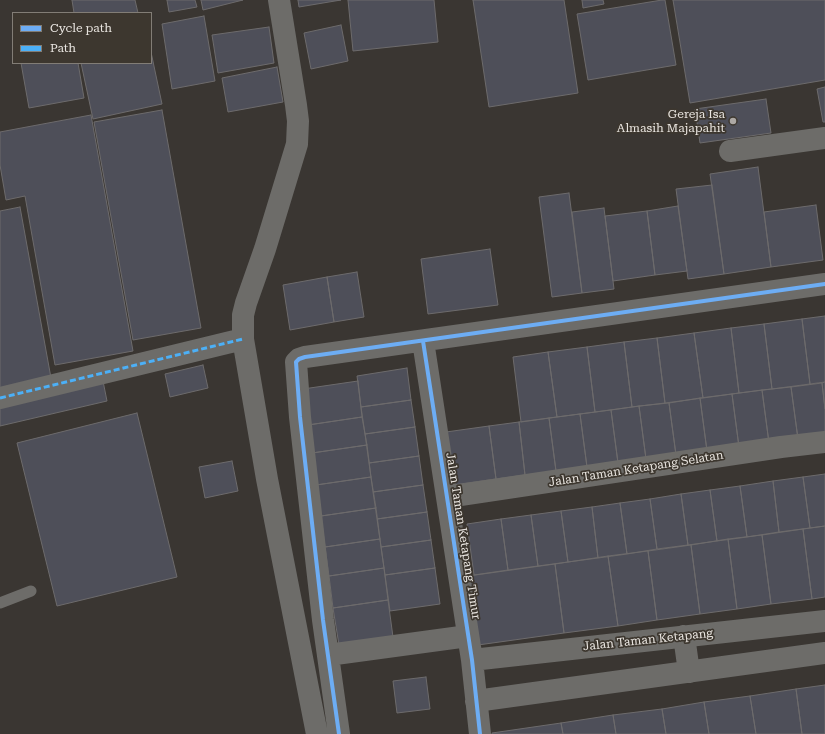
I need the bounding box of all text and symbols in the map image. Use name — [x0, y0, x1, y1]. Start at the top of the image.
legend — [12, 12, 152, 64]
text: Cycle path — [50, 21, 112, 35]
text: Path — [50, 41, 76, 55]
place label: Gereja Isa Almasih Majapahit — [617, 107, 725, 135]
marker: Gereja Isa Almasih Majapahit — [728, 116, 738, 126]
street label: Jalan Taman Ketapang Selatan — [548, 448, 724, 490]
street label: Jalan Taman Ketapang Timur — [443, 451, 483, 621]
street label: Jalan Taman Ketapang — [582, 626, 714, 654]

